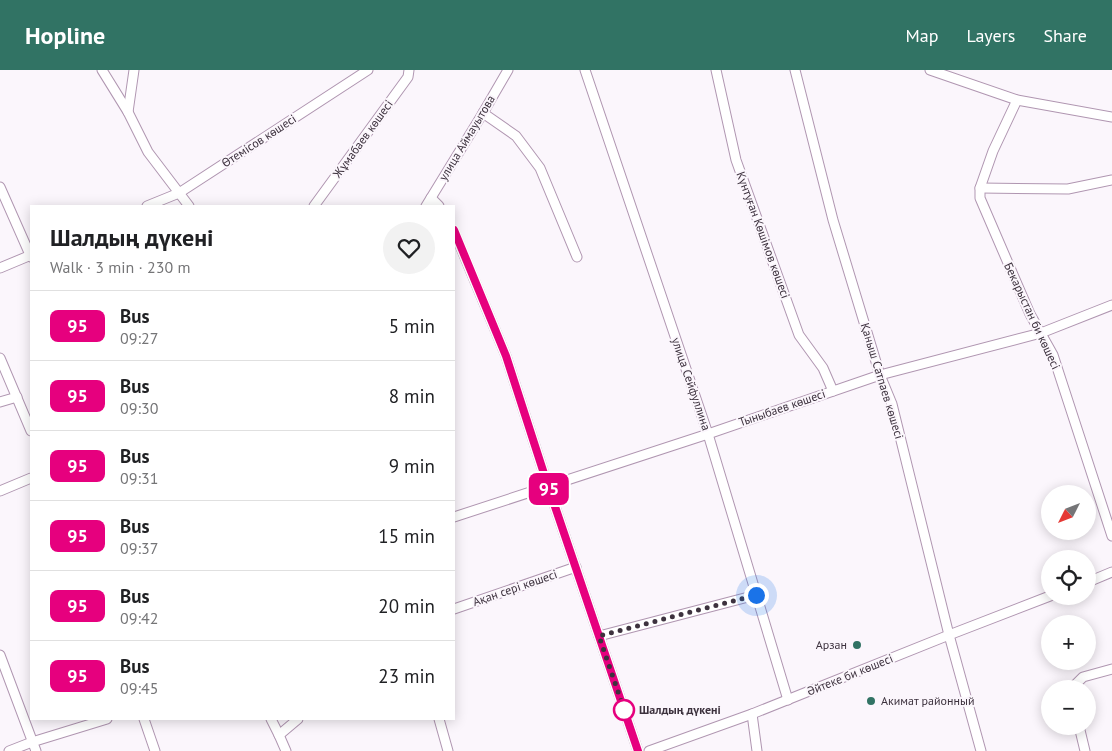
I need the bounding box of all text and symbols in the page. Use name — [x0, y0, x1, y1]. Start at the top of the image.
text: Hopline — [25, 20, 105, 51]
text: Map — [906, 24, 938, 47]
text: Layers — [966, 24, 1015, 47]
text: Share — [1043, 24, 1087, 47]
street label: улица Аймауытова — [435, 92, 498, 183]
street label: Жұмабаев көшесі — [329, 97, 396, 181]
street label: Өтемісов көшесі — [219, 111, 299, 170]
street label: Күнтуған Көшімов көшесі — [733, 169, 793, 300]
text: Шалдың дүкені — [50, 222, 214, 253]
button: heart — [383, 222, 435, 274]
text: Walk · 3 min · 230 m — [50, 257, 190, 277]
street label: Бекарыстан би көшесі — [1001, 260, 1064, 372]
text: Bus — [120, 304, 149, 328]
text: 95 — [67, 314, 88, 337]
text: 5 min — [389, 314, 435, 338]
street label: Қаныш Сатпаев көшесі — [858, 321, 907, 441]
text: 09:27 — [120, 328, 158, 348]
street label: улица Сейфуллина — [669, 335, 714, 432]
text: Bus — [120, 374, 149, 398]
text: 95 — [67, 384, 88, 407]
text: 8 min — [389, 384, 435, 408]
street label: Тыныбаев көшесі — [736, 386, 827, 429]
text: 09:30 — [120, 398, 158, 418]
text: Bus — [120, 444, 149, 468]
text: 95 — [67, 454, 88, 477]
text: 9 min — [389, 454, 435, 478]
text: 09:31 — [120, 468, 158, 488]
line badge: 95 — [526, 473, 572, 505]
text: 95 — [539, 477, 559, 500]
north arrow — [1041, 485, 1096, 540]
map controls — [1041, 485, 1096, 735]
text: Bus — [120, 514, 149, 538]
text: 95 — [67, 524, 88, 547]
text: 15 min — [378, 524, 435, 548]
text: 09:37 — [120, 538, 158, 558]
button: locate — [1041, 550, 1096, 605]
street label: Ақан сері көшесі — [471, 566, 559, 609]
your location — [744, 583, 769, 608]
text: Bus — [120, 584, 149, 608]
text: 95 — [67, 594, 88, 617]
text: 20 min — [378, 594, 435, 618]
text: 09:42 — [120, 608, 158, 628]
button: + — [1041, 615, 1096, 670]
place label: Арзан — [816, 637, 847, 652]
marker: Арзан — [851, 639, 863, 651]
street label: Әйтеке би көшесі — [805, 650, 895, 699]
text: Bus — [120, 654, 149, 678]
text: 95 — [67, 664, 88, 687]
text: 23 min — [378, 664, 435, 688]
text: 09:45 — [120, 678, 158, 698]
button: − — [1041, 680, 1096, 735]
place label: Акимат районный — [881, 693, 974, 708]
marker: Акимат районный — [865, 695, 877, 707]
marker: Шалдың дүкені — [613, 699, 635, 721]
place label: Шалдың дүкені — [639, 702, 721, 717]

